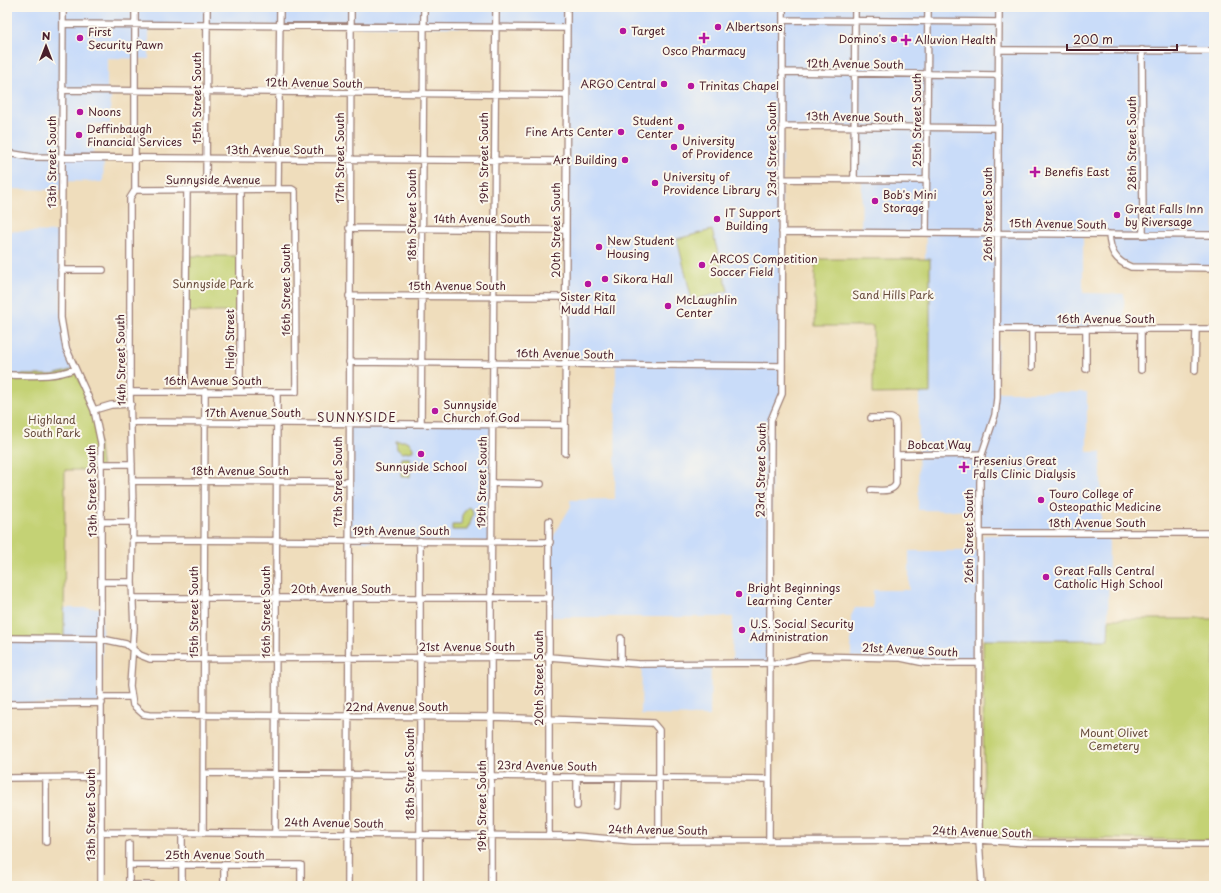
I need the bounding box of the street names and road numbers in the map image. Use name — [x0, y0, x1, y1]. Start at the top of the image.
street label: 15th Street South — [188, 52, 205, 144]
street label: 12th Avenue South — [806, 54, 904, 73]
street label: 12th Avenue South — [265, 73, 363, 92]
street label: 25th Street South — [908, 73, 925, 167]
street label: 28th Street South — [1123, 96, 1140, 190]
street label: 23rd Street South — [763, 101, 780, 197]
street label: 13th Avenue South — [806, 107, 904, 126]
street label: 17th Street South — [331, 112, 348, 204]
street label: 19th Street South — [475, 112, 492, 204]
street label: 13th Street South — [43, 116, 60, 208]
street label: 13th Avenue South — [226, 141, 324, 158]
street label: 26th Street South — [979, 167, 996, 261]
street label: 18th Street South — [403, 169, 420, 261]
street label: Sunnyside Avenue — [166, 171, 260, 188]
street label: 20th Street South — [547, 182, 564, 278]
street label: 14th Avenue South — [433, 210, 531, 227]
street label: 15th Avenue South — [1009, 214, 1107, 233]
street label: 16th Street South — [277, 244, 294, 336]
street label: 15th Avenue South — [408, 277, 506, 294]
street label: High Street — [221, 308, 238, 369]
street label: 16th Avenue South — [1057, 310, 1155, 327]
street label: 14th Street South — [111, 314, 130, 406]
street label: 16th Avenue South — [516, 344, 614, 363]
street label: 16th Avenue South — [164, 372, 262, 389]
street label: 17th Avenue South — [205, 404, 301, 421]
street label: 23rd Street South — [751, 422, 770, 518]
street label: 17th Street South — [329, 436, 346, 528]
street label: 19th Street South — [472, 436, 491, 528]
street label: Bobcat Way — [907, 436, 971, 453]
street label: 13th Street South — [82, 445, 101, 537]
street label: 18th Avenue South — [191, 462, 289, 479]
street label: 26th Street South — [960, 489, 977, 583]
street label: 18th Avenue South — [1048, 514, 1146, 531]
street label: 19th Avenue South — [352, 522, 450, 539]
street label: 15th Street South — [185, 566, 202, 658]
street label: 16th Street South — [257, 566, 274, 658]
street label: 20th Avenue South — [291, 580, 391, 597]
street label: 20th Street South — [530, 630, 547, 726]
street label: 21st Avenue South — [419, 638, 515, 655]
street label: 21st Avenue South — [861, 638, 959, 661]
street label: 22nd Avenue South — [346, 698, 448, 715]
street label: 18th Street South — [401, 728, 418, 820]
street label: 23rd Avenue South — [497, 756, 597, 775]
street label: 19th Street South — [473, 760, 490, 852]
street label: 13th Street South — [82, 769, 99, 861]
street label: 24th Avenue South — [284, 813, 384, 832]
street label: 24th Avenue South — [608, 820, 708, 839]
street label: 24th Avenue South — [932, 821, 1032, 842]
street label: 25th Avenue South — [165, 846, 265, 863]

